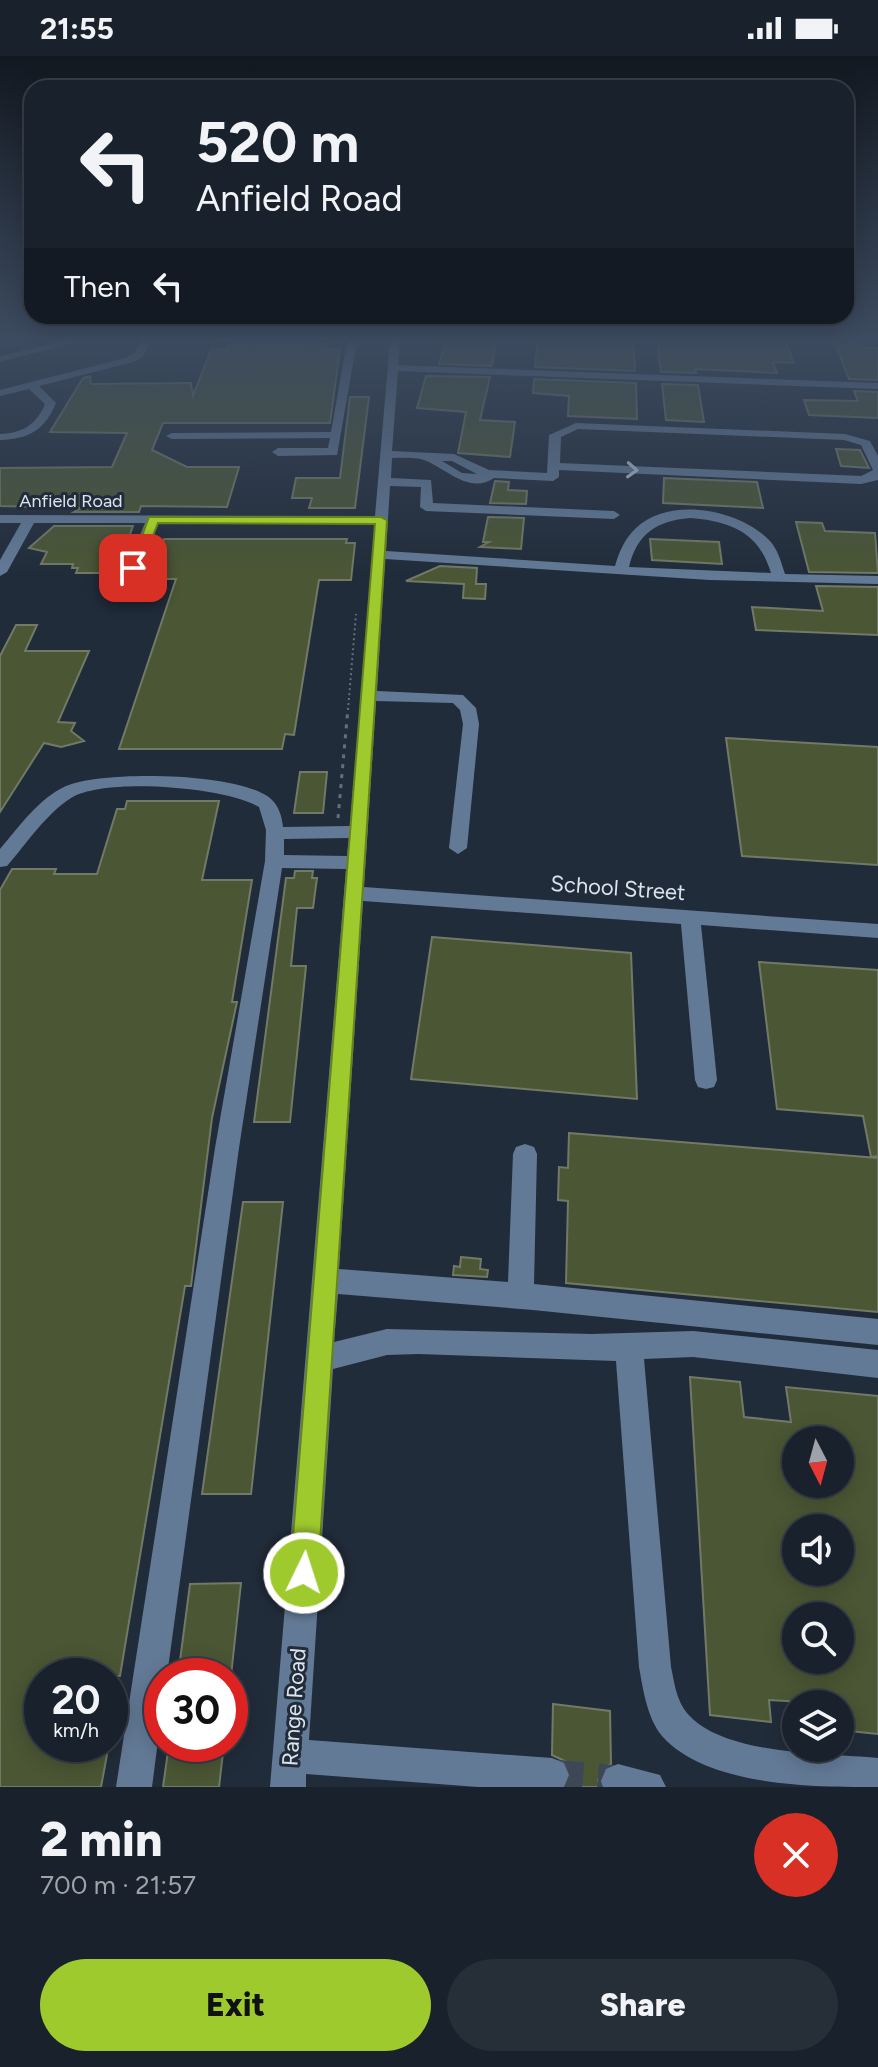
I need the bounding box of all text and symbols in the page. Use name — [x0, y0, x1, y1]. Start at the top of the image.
text: 21:55 — [40, 10, 114, 47]
text: 520 m — [196, 109, 359, 176]
icon: left — [64, 112, 168, 216]
text: Anfield Road — [196, 177, 403, 220]
icon: left — [146, 264, 190, 308]
text: Then — [64, 268, 130, 305]
one-way arrow — [626, 461, 639, 478]
street label: Anfield Road — [19, 490, 123, 512]
pin — [99, 534, 167, 602]
icon: arrive — [111, 546, 155, 590]
street label: School Street — [550, 870, 686, 906]
north arrow — [782, 1426, 854, 1498]
map controls — [782, 1426, 854, 1762]
button: sound — [782, 1514, 854, 1586]
position arrow — [262, 1531, 346, 1615]
button: search — [782, 1602, 854, 1674]
street label: Range Road — [276, 1647, 312, 1767]
speed limit sign: 30 — [144, 1658, 248, 1762]
text: 20 — [51, 1676, 101, 1724]
button: layers — [782, 1690, 854, 1762]
text: km/h — [53, 1718, 99, 1742]
text: 2 min — [40, 1810, 163, 1868]
button: close — [754, 1813, 838, 1897]
text: 700 m · 21:57 — [40, 1869, 196, 1901]
button: Exit — [40, 1959, 431, 2051]
button: Share — [447, 1959, 838, 2051]

